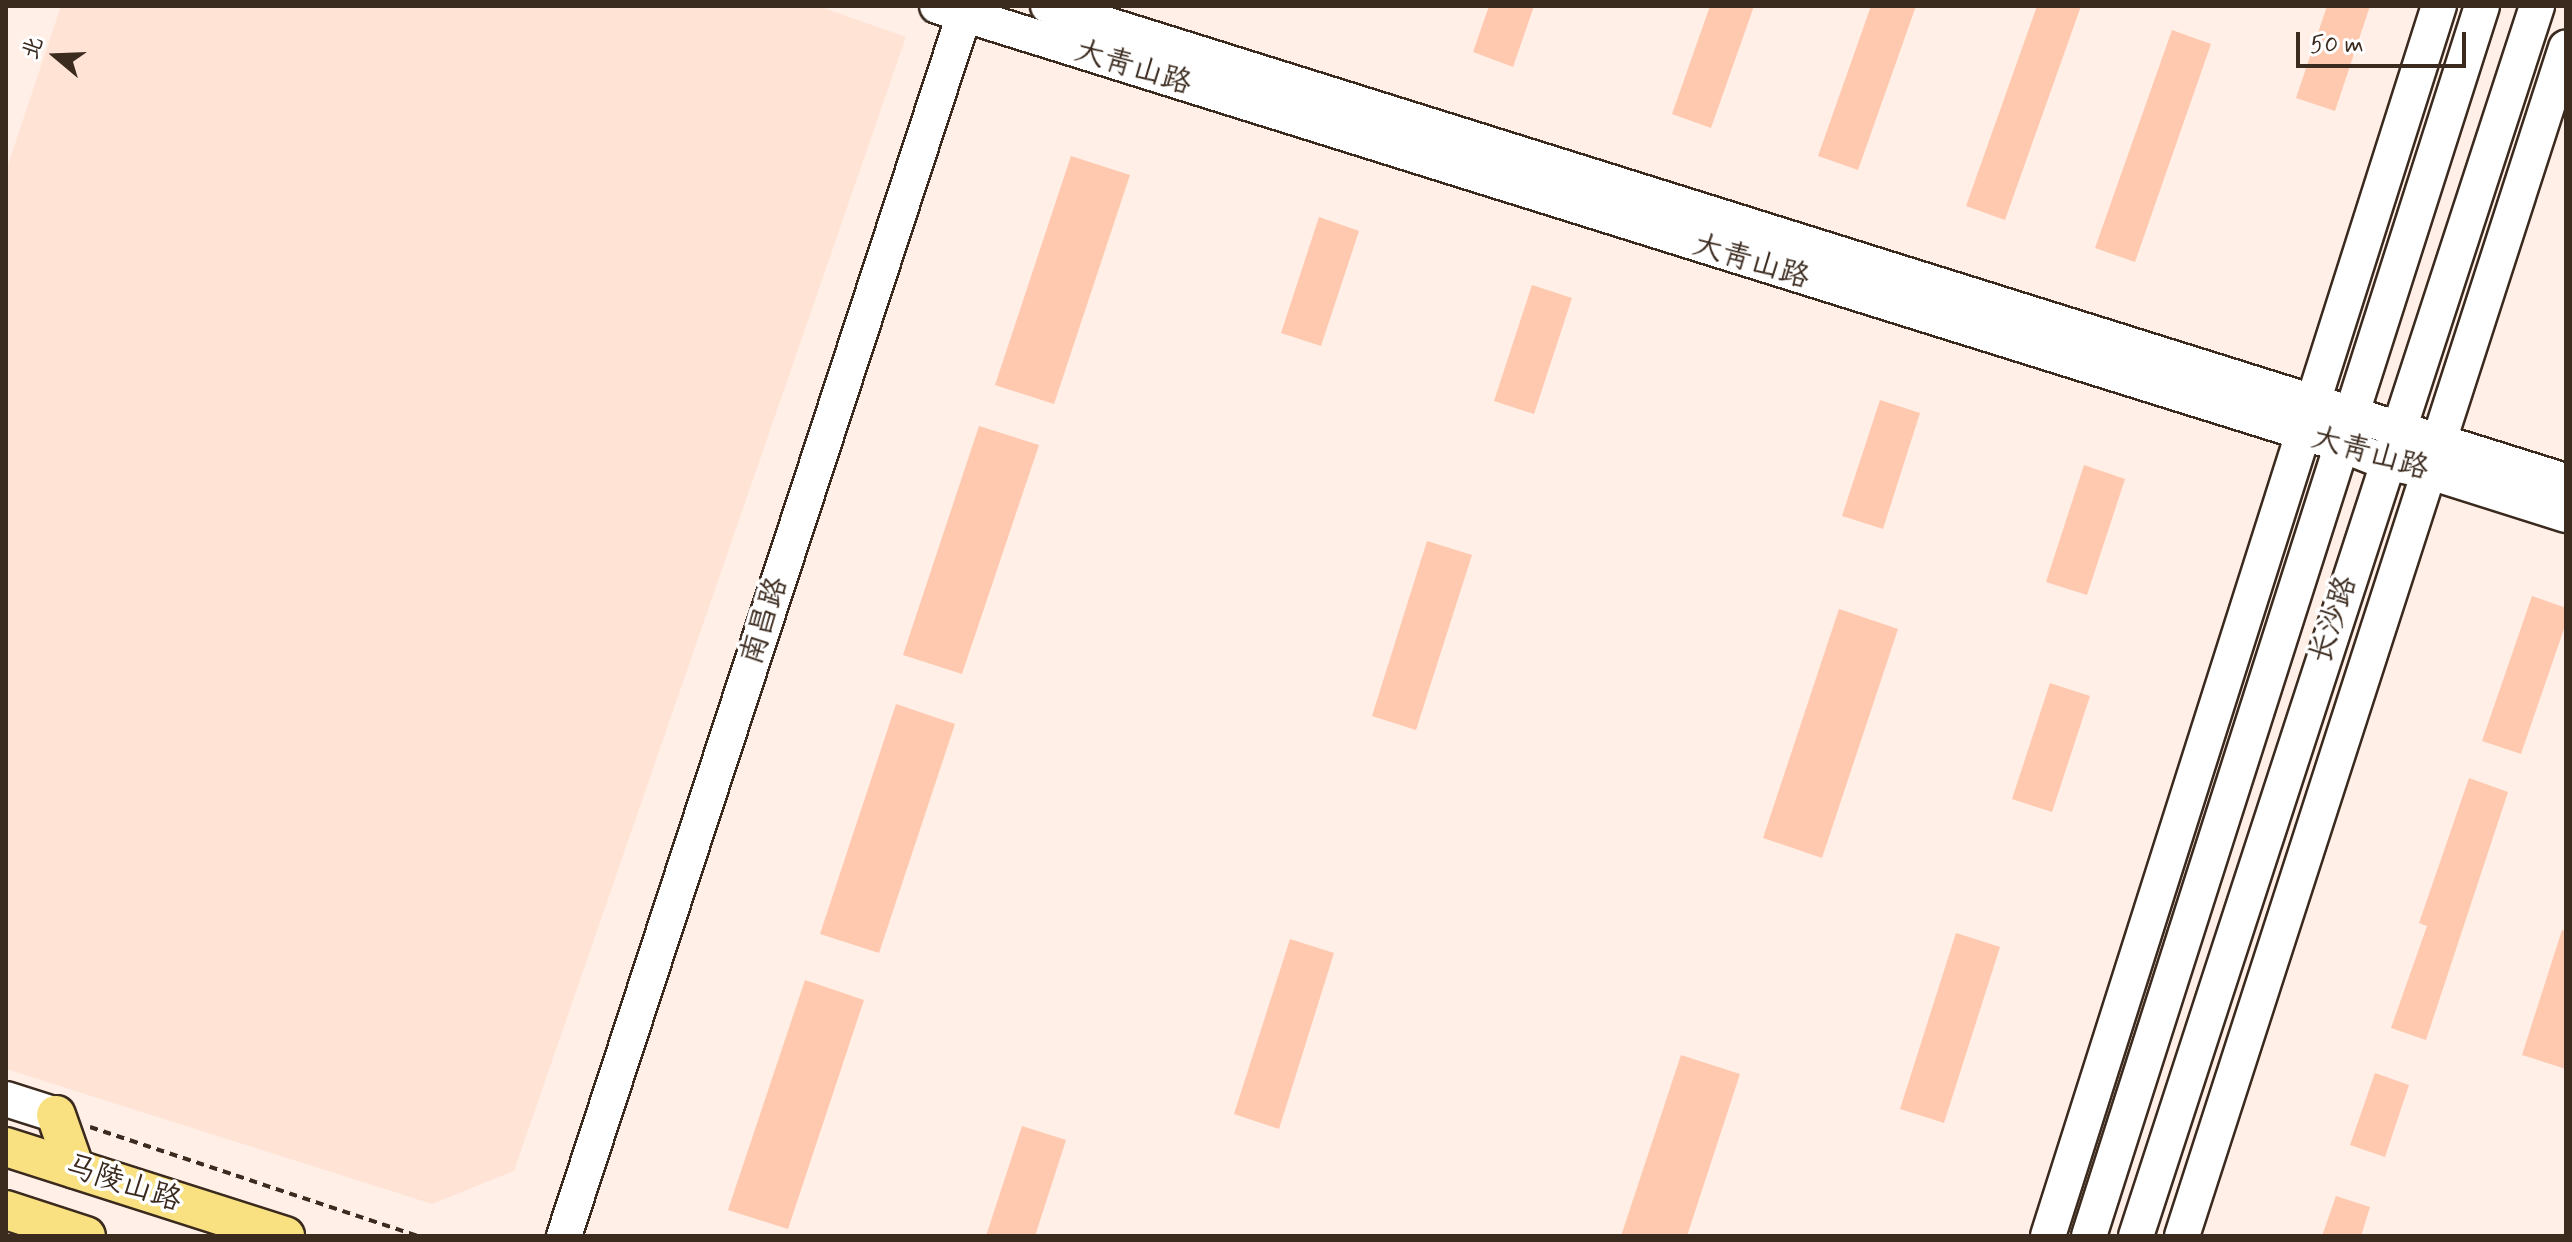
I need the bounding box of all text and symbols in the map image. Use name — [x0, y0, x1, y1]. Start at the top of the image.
north arrow — [16, 16, 96, 96]
scale bar — [2300, 16, 2470, 66]
text: 50 m — [2310, 30, 2364, 61]
text: 北 — [16, 33, 50, 63]
street label: 大青山路 — [1070, 33, 1196, 103]
street label: 大青山路 — [1688, 227, 1814, 297]
street label: 大青山路 — [2307, 420, 2433, 488]
street label: 长沙路 — [2303, 572, 2365, 668]
street label: 南昌路 — [734, 573, 796, 669]
street label: 马陵山路 — [60, 1148, 186, 1220]

